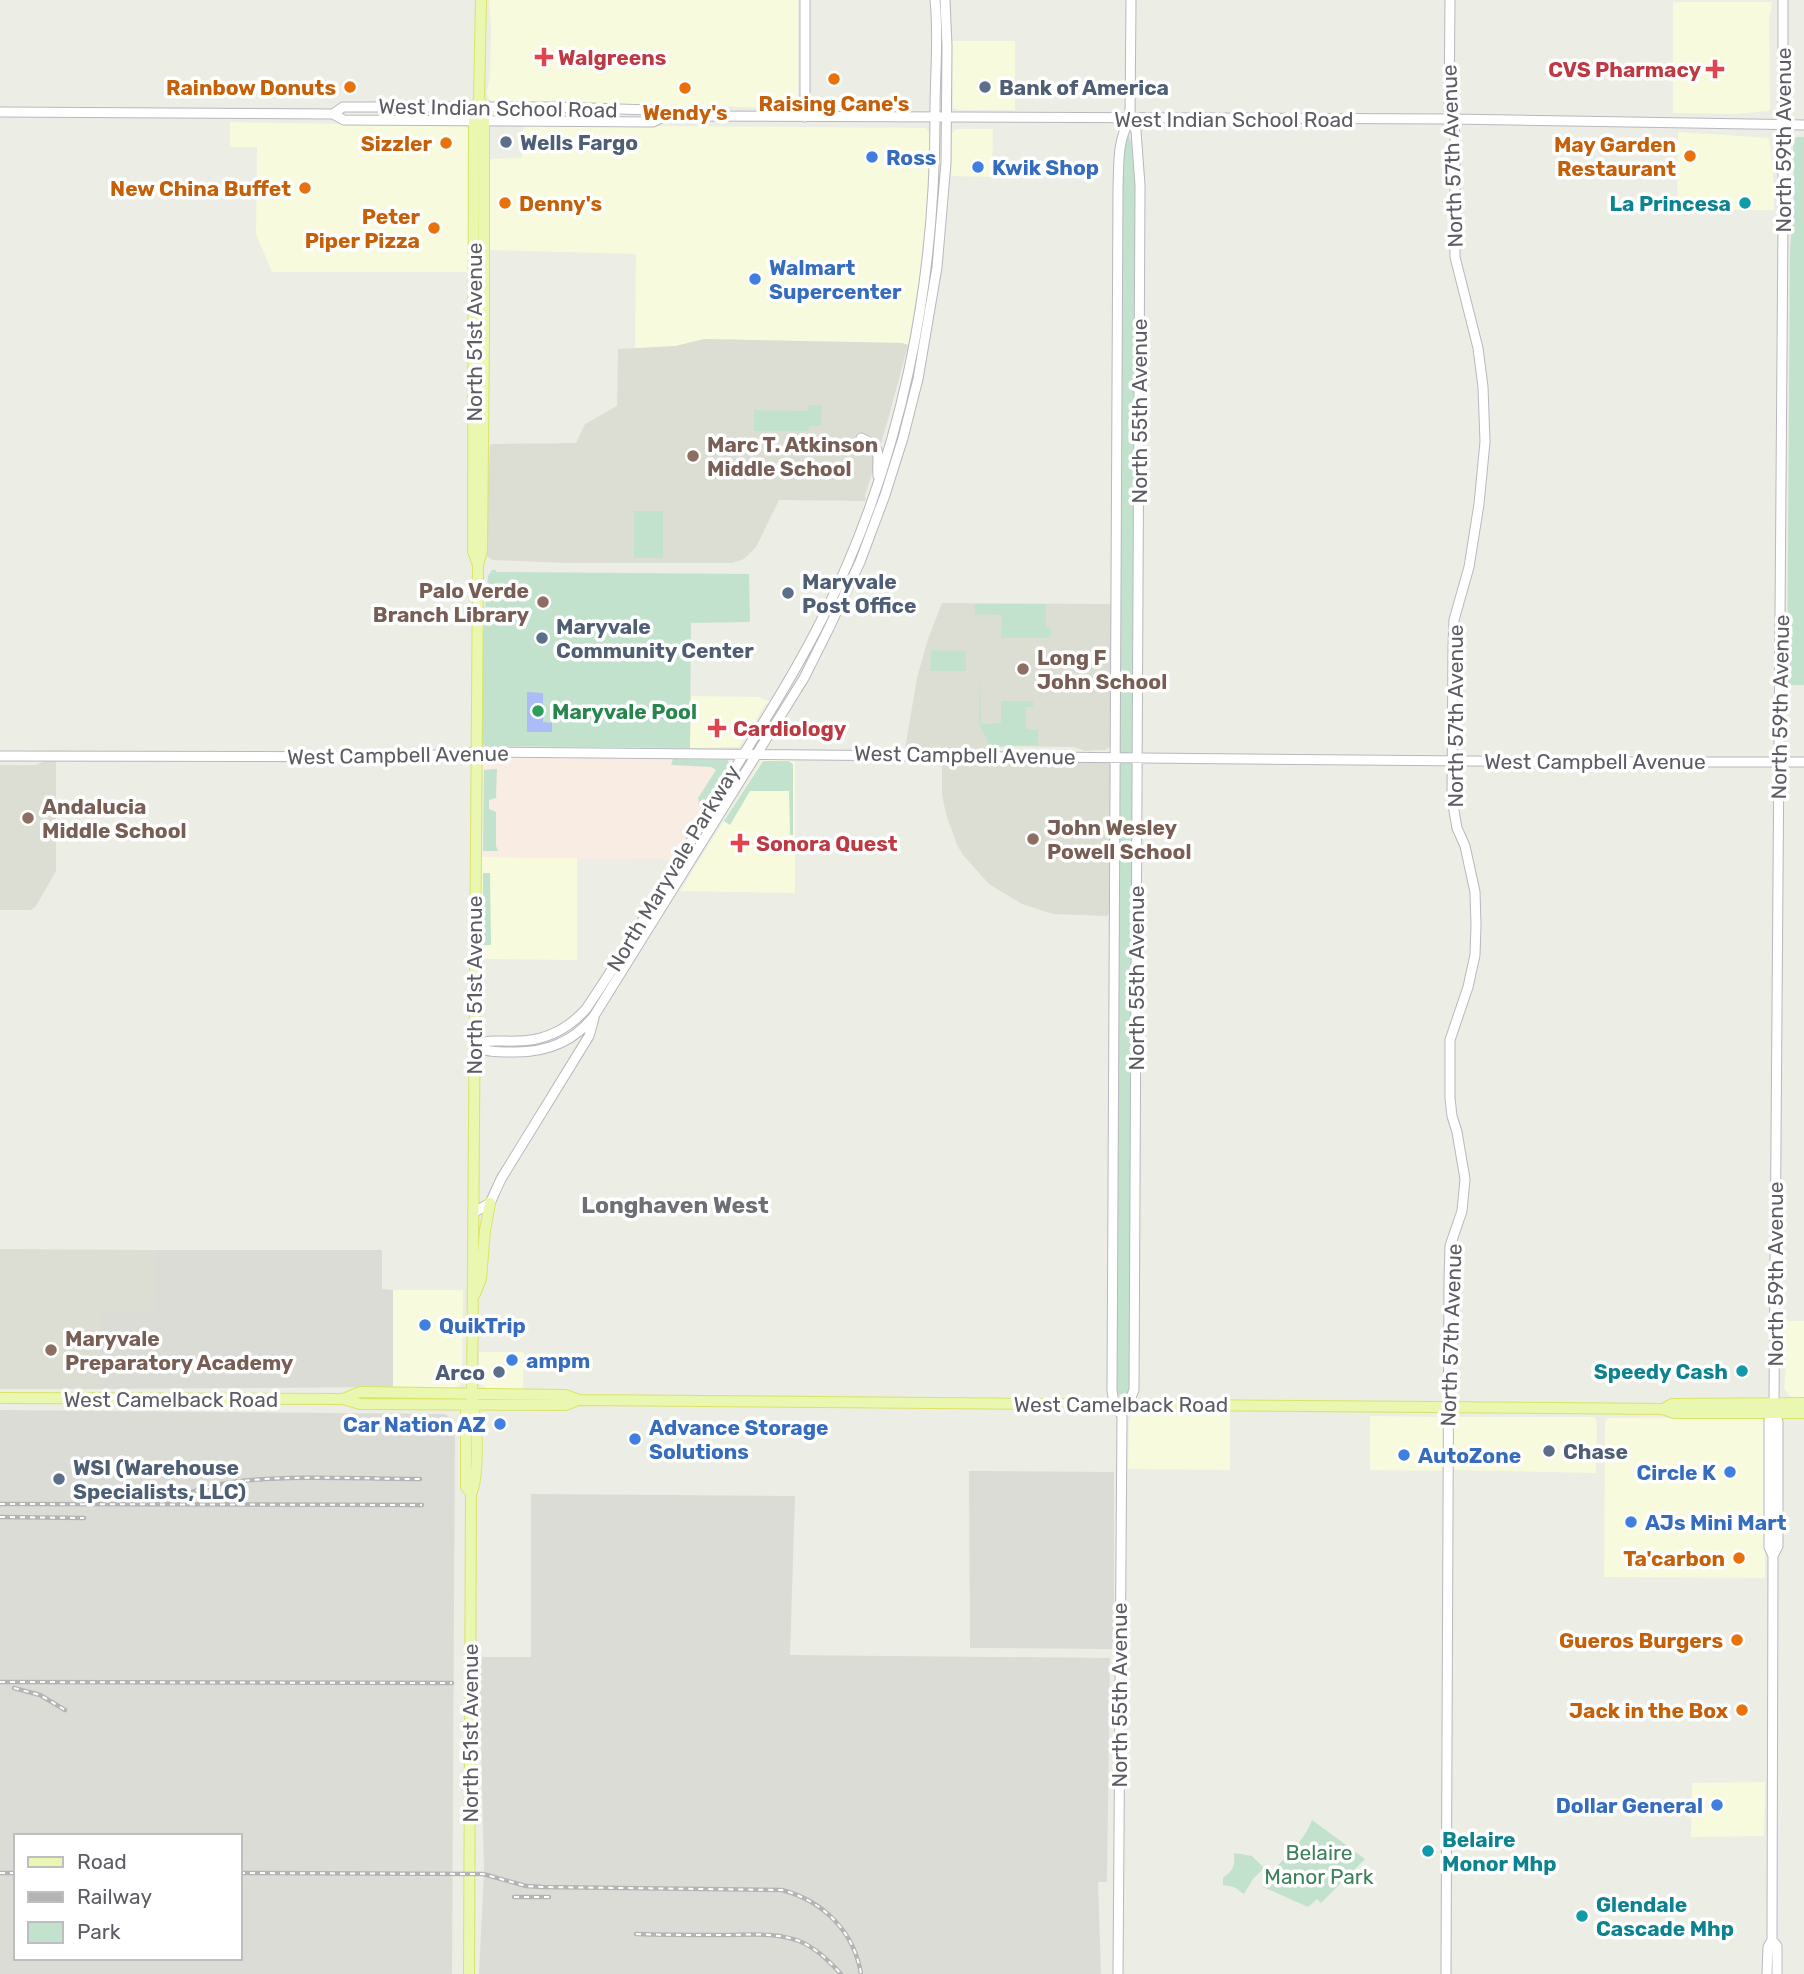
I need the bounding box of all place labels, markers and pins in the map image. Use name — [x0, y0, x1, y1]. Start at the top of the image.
place label: Walgreens — [558, 45, 666, 70]
marker: Walgreens — [536, 49, 552, 65]
place label: CVS Pharmacy — [1548, 57, 1701, 82]
marker: CVS Pharmacy — [1707, 61, 1723, 77]
marker: Raising Cane's — [826, 71, 842, 87]
place label: Rainbow Donuts — [166, 75, 336, 100]
place label: Bank of America — [999, 75, 1169, 100]
marker: Rainbow Donuts — [342, 79, 358, 95]
marker: Bank of America — [977, 79, 993, 95]
marker: Wendy's — [677, 80, 693, 96]
place label: Raising Cane's — [759, 91, 909, 116]
place label: Wendy's — [642, 100, 728, 125]
place label: Wells Fargo — [520, 130, 638, 155]
place label: Sizzler — [361, 131, 432, 156]
place label: May Garden Restaurant — [1554, 132, 1676, 181]
marker: Wells Fargo — [498, 134, 514, 150]
marker: Sizzler — [438, 135, 454, 151]
place label: Ross — [886, 145, 936, 170]
marker: May Garden Restaurant — [1682, 148, 1698, 164]
marker: Ross — [864, 149, 880, 165]
place label: Kwik Shop — [992, 155, 1099, 180]
marker: Kwik Shop — [970, 159, 986, 175]
place label: New China Buffet — [110, 176, 291, 201]
marker: New China Buffet — [297, 180, 313, 196]
place label: Denny's — [519, 191, 602, 216]
place label: La Princesa — [1609, 191, 1731, 216]
marker: Denny's — [497, 195, 513, 211]
marker: La Princesa — [1737, 195, 1753, 211]
place label: Peter Piper Pizza — [305, 204, 420, 253]
marker: Peter Piper Pizza — [426, 220, 442, 236]
place label: Walmart Supercenter — [769, 255, 902, 304]
marker: Walmart Supercenter — [747, 271, 763, 287]
place label: Marc T. Atkinson Middle School — [707, 432, 878, 481]
marker: Marc T. Atkinson Middle School — [685, 448, 701, 464]
place label: Maryvale Post Office — [802, 569, 916, 618]
place label: Palo Verde Branch Library — [373, 578, 529, 627]
marker: Maryvale Post Office — [780, 585, 796, 601]
marker: Palo Verde Branch Library — [535, 594, 551, 610]
place label: Maryvale Community Center — [556, 614, 754, 663]
marker: Maryvale Community Center — [534, 630, 550, 646]
place label: Long F John School — [1037, 645, 1167, 694]
marker: Long F John School — [1015, 661, 1031, 677]
place label: Maryvale Pool — [552, 699, 697, 724]
marker: Maryvale Pool — [530, 703, 546, 719]
place label: Cardiology — [733, 716, 847, 741]
marker: Cardiology — [707, 718, 727, 738]
place label: Andalucia Middle School — [42, 794, 186, 843]
marker: Andalucia Middle School — [20, 810, 36, 826]
place label: John Wesley Powell School — [1047, 815, 1191, 864]
place label: Sonora Quest — [756, 831, 898, 856]
marker: John Wesley Powell School — [1025, 831, 1041, 847]
marker: Sonora Quest — [730, 833, 750, 853]
place label: QuikTrip — [439, 1313, 526, 1338]
marker: QuikTrip — [417, 1317, 433, 1333]
place label: Maryvale Preparatory Academy — [65, 1326, 294, 1375]
marker: Maryvale Preparatory Academy — [43, 1342, 59, 1358]
place label: ampm — [526, 1348, 590, 1373]
marker: ampm — [504, 1352, 520, 1368]
place label: Speedy Cash — [1594, 1359, 1728, 1384]
place label: Arco — [435, 1360, 485, 1385]
marker: Speedy Cash — [1734, 1363, 1750, 1379]
marker: Arco — [491, 1364, 507, 1380]
place label: Car Nation AZ — [343, 1412, 486, 1437]
place label: Advance Storage Solutions — [649, 1415, 829, 1464]
marker: Car Nation AZ — [492, 1416, 508, 1432]
marker: Advance Storage Solutions — [627, 1431, 643, 1447]
place label: Chase — [1563, 1439, 1628, 1464]
place label: AutoZone — [1418, 1443, 1521, 1468]
marker: Chase — [1541, 1443, 1557, 1459]
marker: AutoZone — [1396, 1447, 1412, 1463]
place label: WSI (Warehouse Specialists, LLC) — [73, 1455, 246, 1504]
place label: Circle K — [1637, 1460, 1716, 1485]
marker: Circle K — [1722, 1464, 1738, 1480]
marker: WSI (Warehouse Specialists, LLC) — [51, 1471, 67, 1487]
place label: AJs Mini Mart — [1645, 1510, 1787, 1535]
marker: AJs Mini Mart — [1623, 1514, 1639, 1530]
place label: Ta'carbon — [1623, 1546, 1725, 1571]
marker: Ta'carbon — [1731, 1550, 1747, 1566]
place label: Gueros Burgers — [1559, 1628, 1723, 1653]
marker: Gueros Burgers — [1729, 1632, 1745, 1648]
place label: Jack in the Box — [1569, 1698, 1729, 1723]
marker: Jack in the Box — [1734, 1702, 1750, 1718]
place label: Dollar General — [1556, 1793, 1703, 1818]
marker: Dollar General — [1709, 1797, 1725, 1813]
place label: Belaire Monor Mhp — [1442, 1827, 1556, 1876]
marker: Belaire Monor Mhp — [1420, 1843, 1436, 1859]
place label: Glendale Cascade Mhp — [1596, 1892, 1734, 1941]
marker: Glendale Cascade Mhp — [1574, 1908, 1590, 1924]

